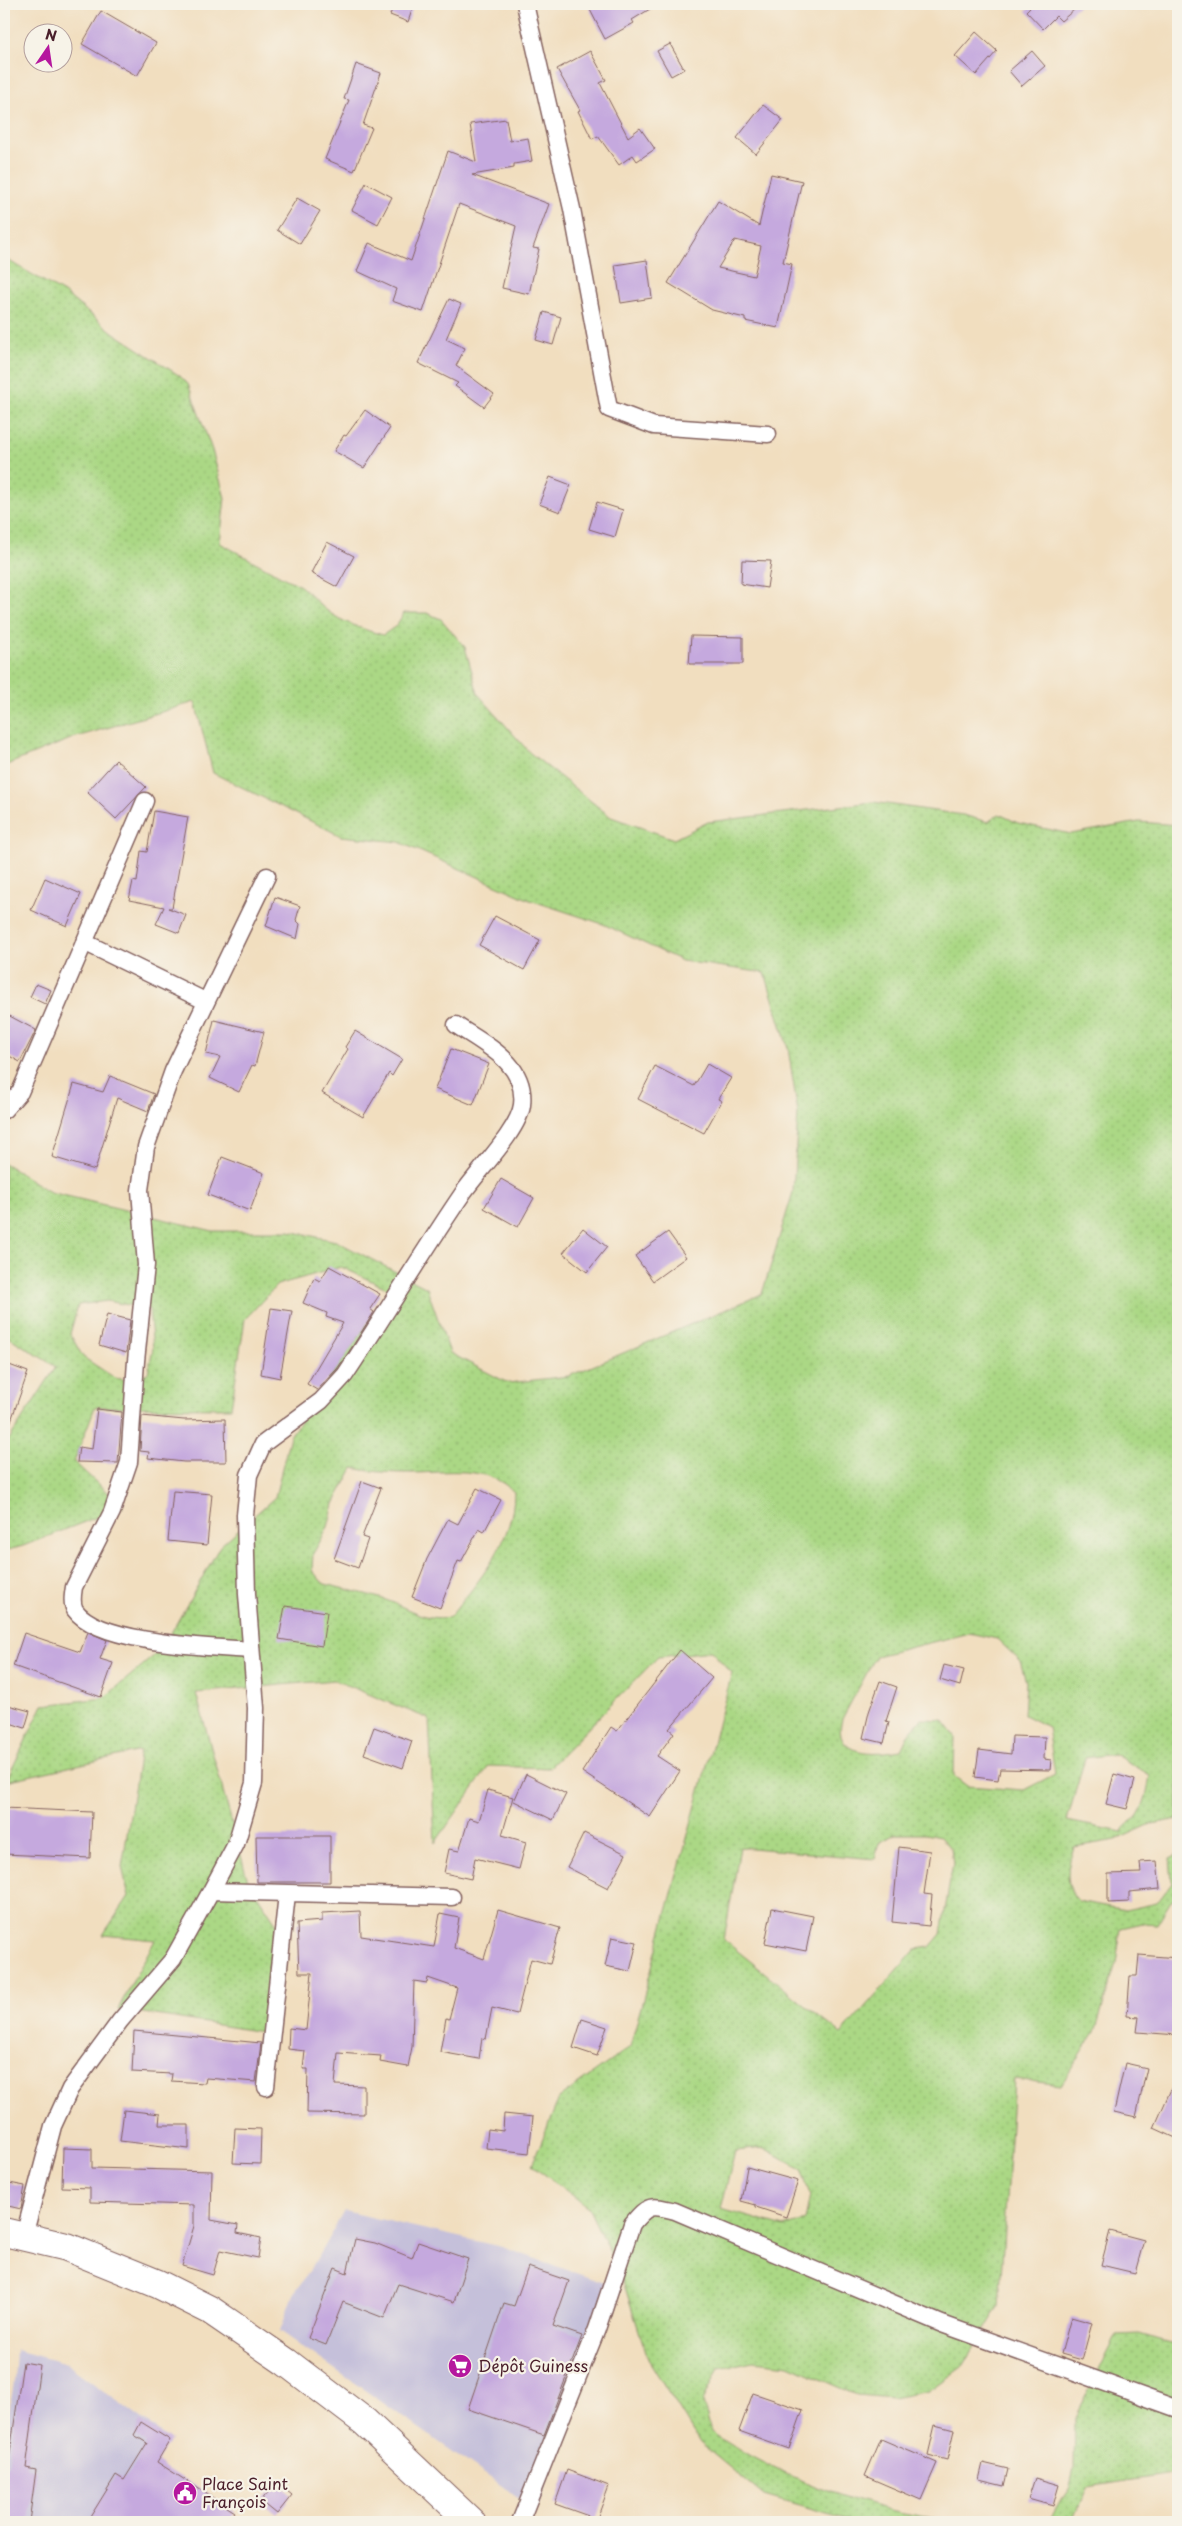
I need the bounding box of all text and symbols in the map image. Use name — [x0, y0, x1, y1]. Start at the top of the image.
north arrow — [22, 22, 72, 72]
text: N — [43, 23, 59, 46]
supermarket icon: Dépôt Guiness — [447, 2353, 473, 2379]
place label: Dépôt Guiness — [478, 2353, 588, 2377]
place label: Place Saint François — [202, 2471, 289, 2513]
public building icon: Place Saint François — [172, 2480, 198, 2506]

